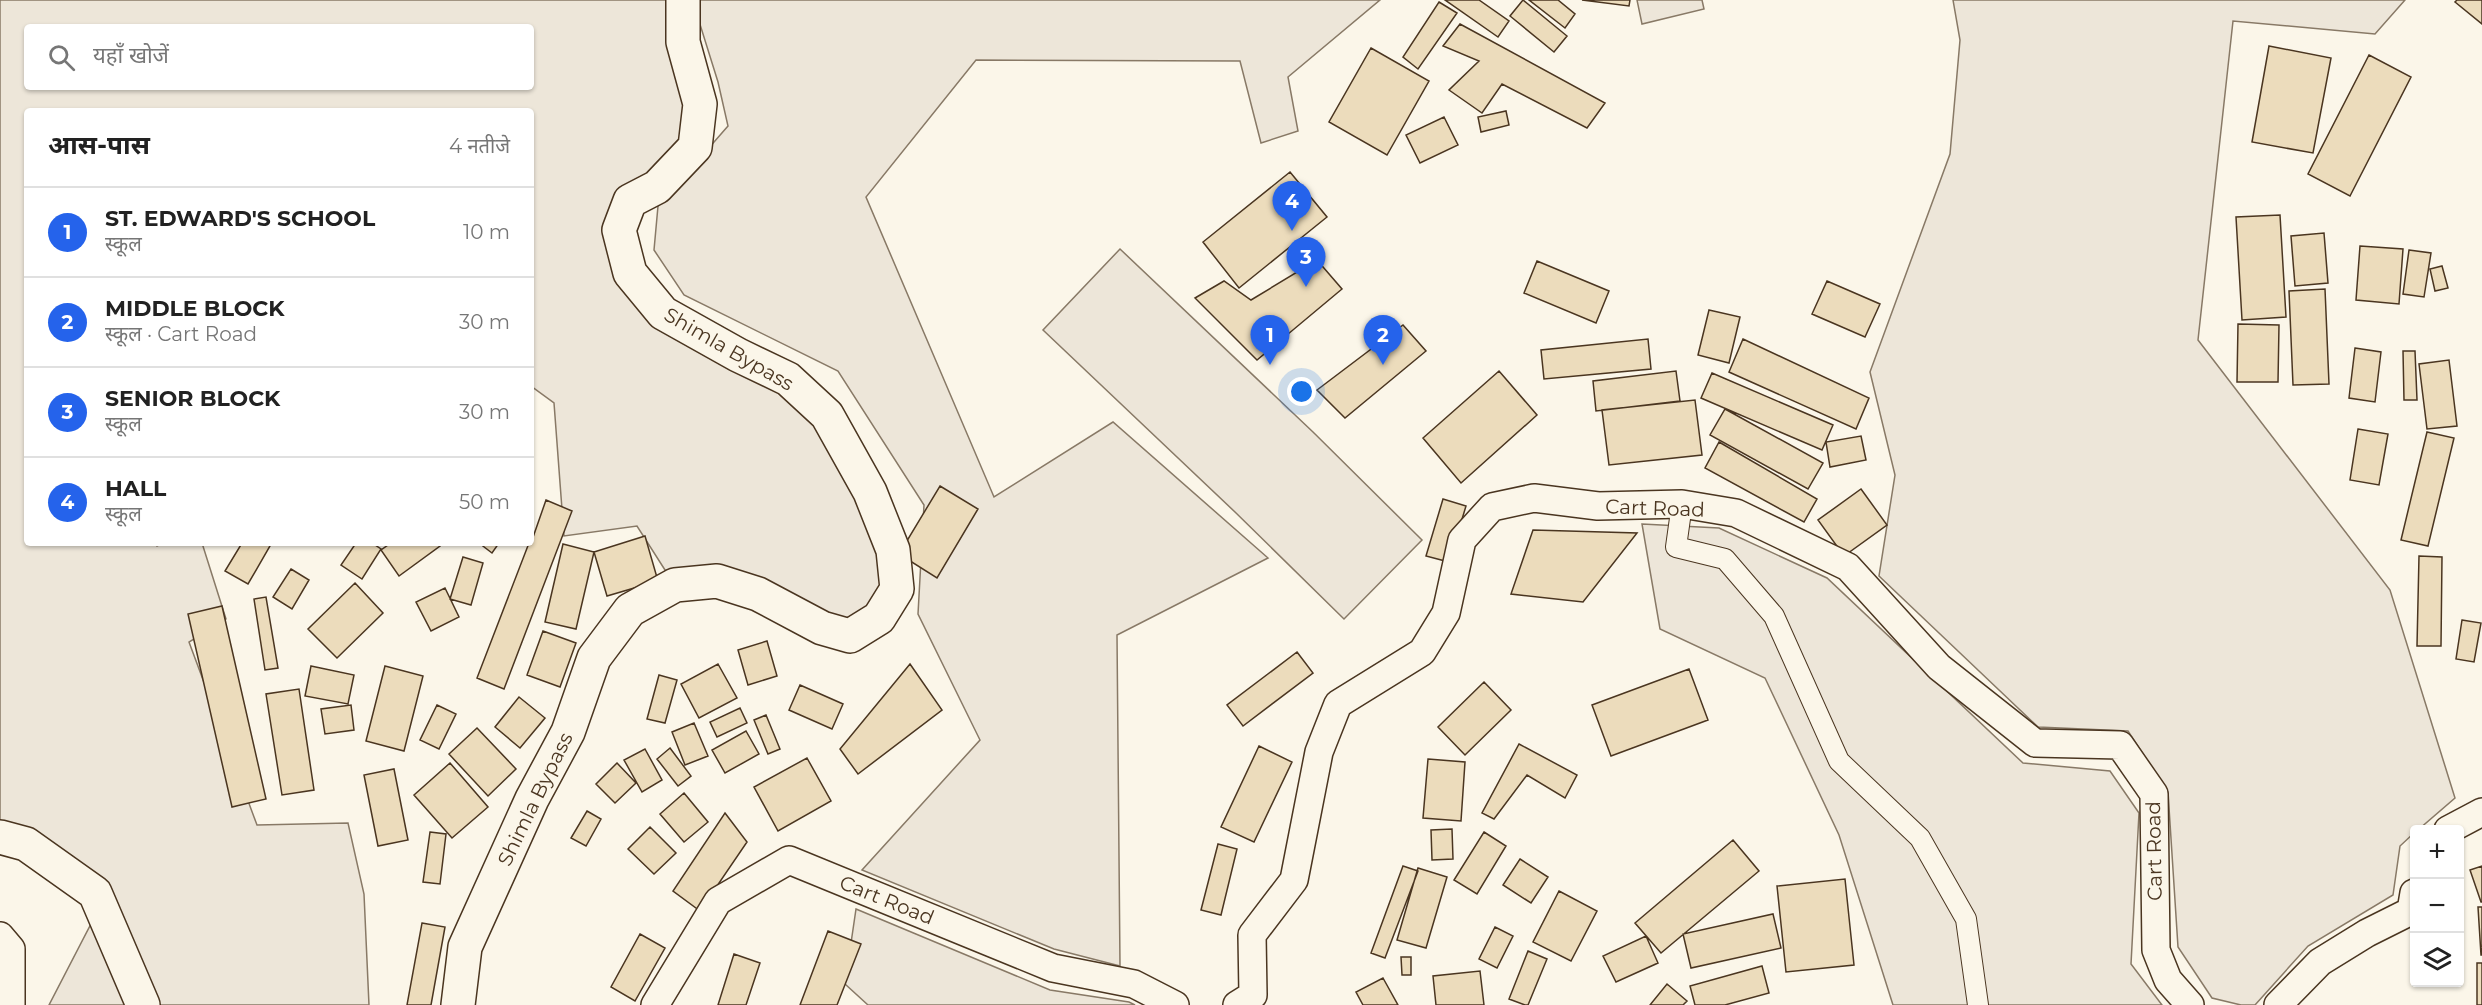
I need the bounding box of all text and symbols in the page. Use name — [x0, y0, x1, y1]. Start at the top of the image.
search box — [24, 24, 534, 90]
icon: search — [45, 41, 78, 74]
text: यहाँ खोजें — [93, 42, 169, 69]
text: आस-पास — [48, 129, 150, 161]
text: 4 नतीजे — [449, 134, 510, 158]
pin: 4 — [1272, 182, 1312, 231]
text: ST. EDWARD'S SCHOOL — [105, 205, 375, 232]
text: 1 — [64, 220, 71, 244]
text: 10 m — [463, 220, 510, 244]
text: स्कूल — [105, 232, 142, 256]
pin: 3 — [1286, 238, 1326, 287]
text: MIDDLE BLOCK — [105, 295, 284, 322]
street label: Shimla Bypass — [660, 302, 798, 396]
text: 2 — [62, 310, 73, 334]
text: 30 m — [459, 310, 510, 334]
pin: 1 — [1250, 316, 1290, 365]
pin: 2 — [1364, 316, 1402, 365]
text: स्कूल · Cart Road — [105, 322, 257, 346]
your location — [1287, 377, 1316, 406]
text: SENIOR BLOCK — [105, 385, 280, 412]
text: 3 — [62, 400, 73, 424]
text: 30 m — [459, 400, 510, 424]
text: स्कूल — [105, 412, 142, 436]
text: HALL — [105, 475, 166, 502]
text: 4 — [61, 490, 74, 514]
text: 50 m — [459, 490, 510, 514]
street label: Cart Road — [1605, 494, 1705, 522]
text: स्कूल — [105, 502, 142, 526]
street label: Shimla Bypass — [492, 728, 578, 870]
street label: Cart Road — [2141, 801, 2167, 901]
map controls — [2410, 825, 2464, 987]
button: + — [2410, 825, 2464, 879]
street label: Cart Road — [836, 870, 938, 930]
button: − — [2410, 879, 2464, 933]
button: layers — [2410, 933, 2464, 987]

